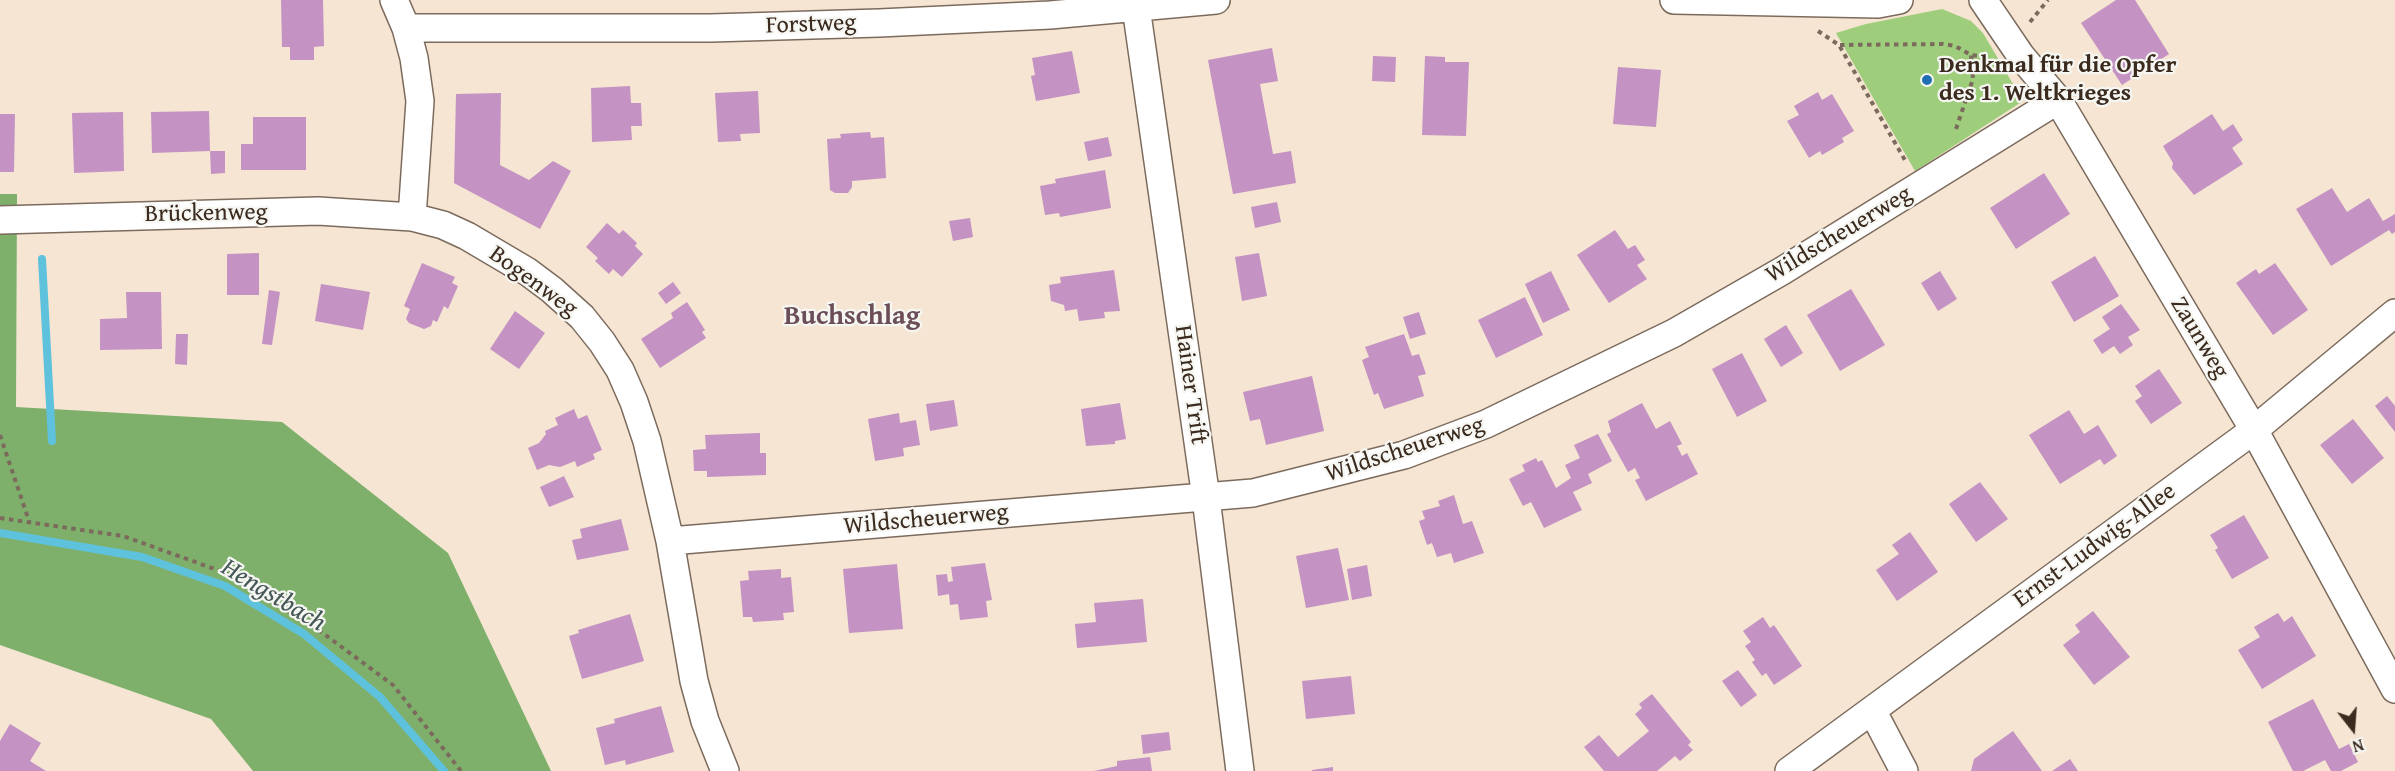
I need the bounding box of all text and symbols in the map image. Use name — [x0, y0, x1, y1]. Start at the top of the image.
street label: Forstweg — [765, 9, 857, 41]
place label: Denkmal für die Opfer des 1. Weltkrieges — [1939, 52, 2177, 108]
marker: Denkmal für die Opfer des 1. Weltkrieges — [1920, 73, 1934, 87]
street label: Wildscheuerweg — [1761, 180, 1917, 290]
street label: Brückenweg — [144, 199, 268, 229]
street label: Bogenweg — [483, 240, 583, 324]
street label: Zaunweg — [2163, 292, 2235, 384]
district label: Buchschlag — [784, 301, 920, 333]
street label: Hainer Trift — [1167, 323, 1213, 447]
street label: Wildscheuerweg — [1322, 411, 1488, 489]
street label: Ernst-Ludwig-Allee — [2008, 477, 2182, 615]
street label: Wildscheuerweg — [842, 498, 1010, 542]
water label: Hengstbach — [215, 553, 331, 639]
north arrow — [2323, 699, 2383, 759]
text: N — [2350, 733, 2367, 759]

